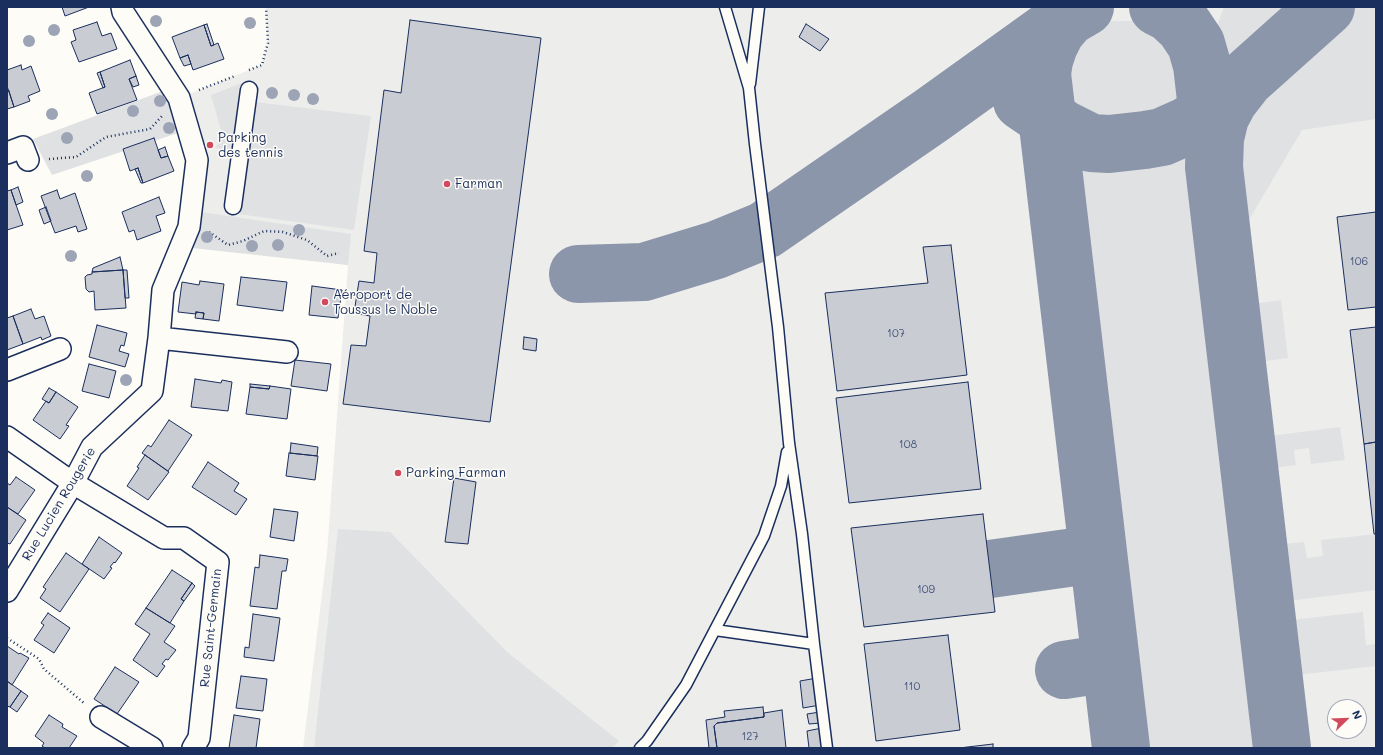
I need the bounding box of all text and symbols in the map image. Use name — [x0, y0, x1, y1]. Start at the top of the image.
place label: Parking des tennis — [218, 130, 283, 161]
marker: Parking des tennis — [205, 140, 215, 150]
place label: Farman — [455, 176, 503, 192]
marker: Farman — [442, 179, 452, 189]
house number: 106 — [1350, 255, 1368, 269]
place label: Aéroport de Toussus le Noble — [333, 287, 438, 318]
marker: Aéroport de Toussus le Noble — [320, 297, 330, 307]
house number: 107 — [887, 327, 905, 341]
house number: 108 — [899, 438, 917, 452]
street label: Rue Lucien Rougerie — [19, 444, 99, 564]
place label: Parking Farman — [406, 465, 506, 481]
marker: Parking Farman — [393, 468, 403, 478]
street label: Rue Saint-Germain — [197, 568, 225, 688]
house number: 109 — [917, 583, 935, 597]
house number: 110 — [904, 680, 920, 694]
north arrow — [1327, 699, 1367, 739]
text: N — [1349, 708, 1366, 721]
house number: 127 — [741, 730, 759, 744]

